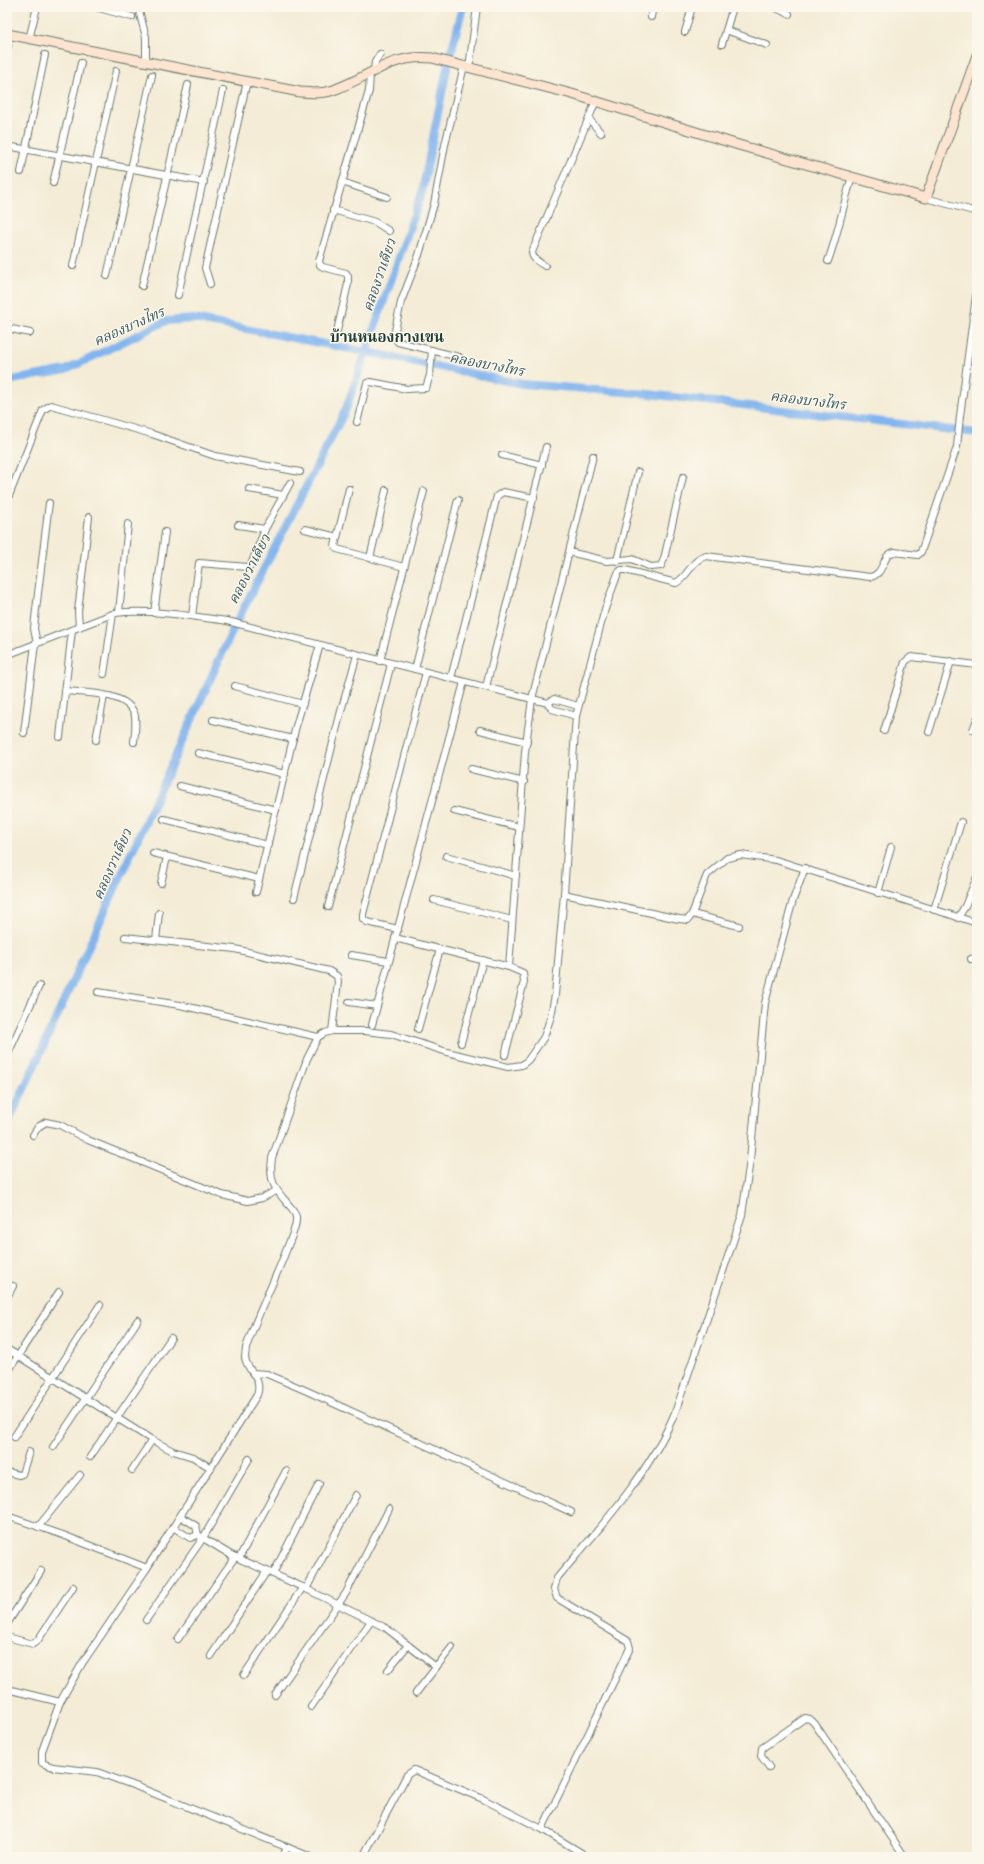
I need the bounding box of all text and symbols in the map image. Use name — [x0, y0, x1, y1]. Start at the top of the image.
water label: คลองวาเดียว — [357, 235, 401, 314]
water label: คลองบางไทร — [90, 301, 170, 351]
district label: บ้านหนองกางเขน — [330, 326, 444, 347]
water label: คลองบางไทร — [448, 347, 528, 381]
water label: คลองบางไทร — [769, 385, 849, 415]
water label: คลองวาเดียว — [223, 530, 275, 607]
water label: คลองวาเดียว — [87, 825, 137, 903]

